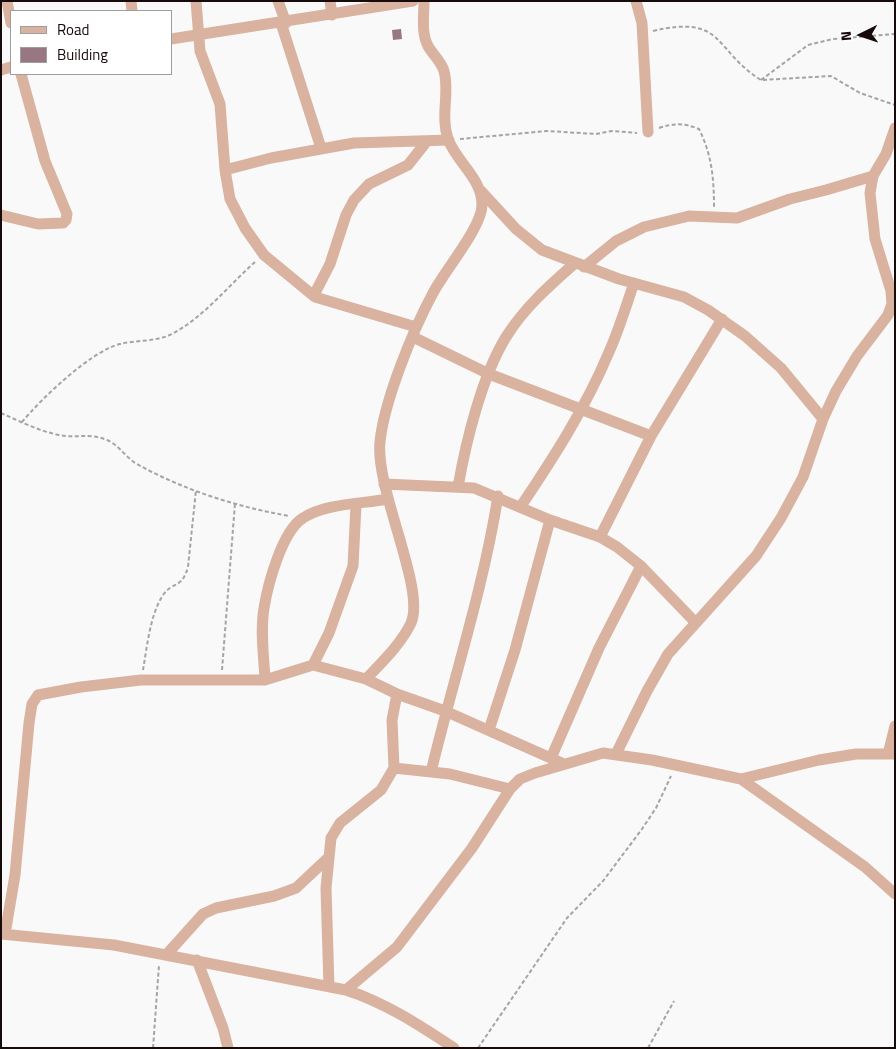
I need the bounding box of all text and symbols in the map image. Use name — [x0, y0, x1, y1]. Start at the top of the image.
legend — [10, 10, 172, 75]
north arrow — [836, 10, 886, 60]
text: Road — [57, 18, 89, 41]
text: N — [835, 31, 856, 42]
text: Building — [57, 43, 108, 66]

